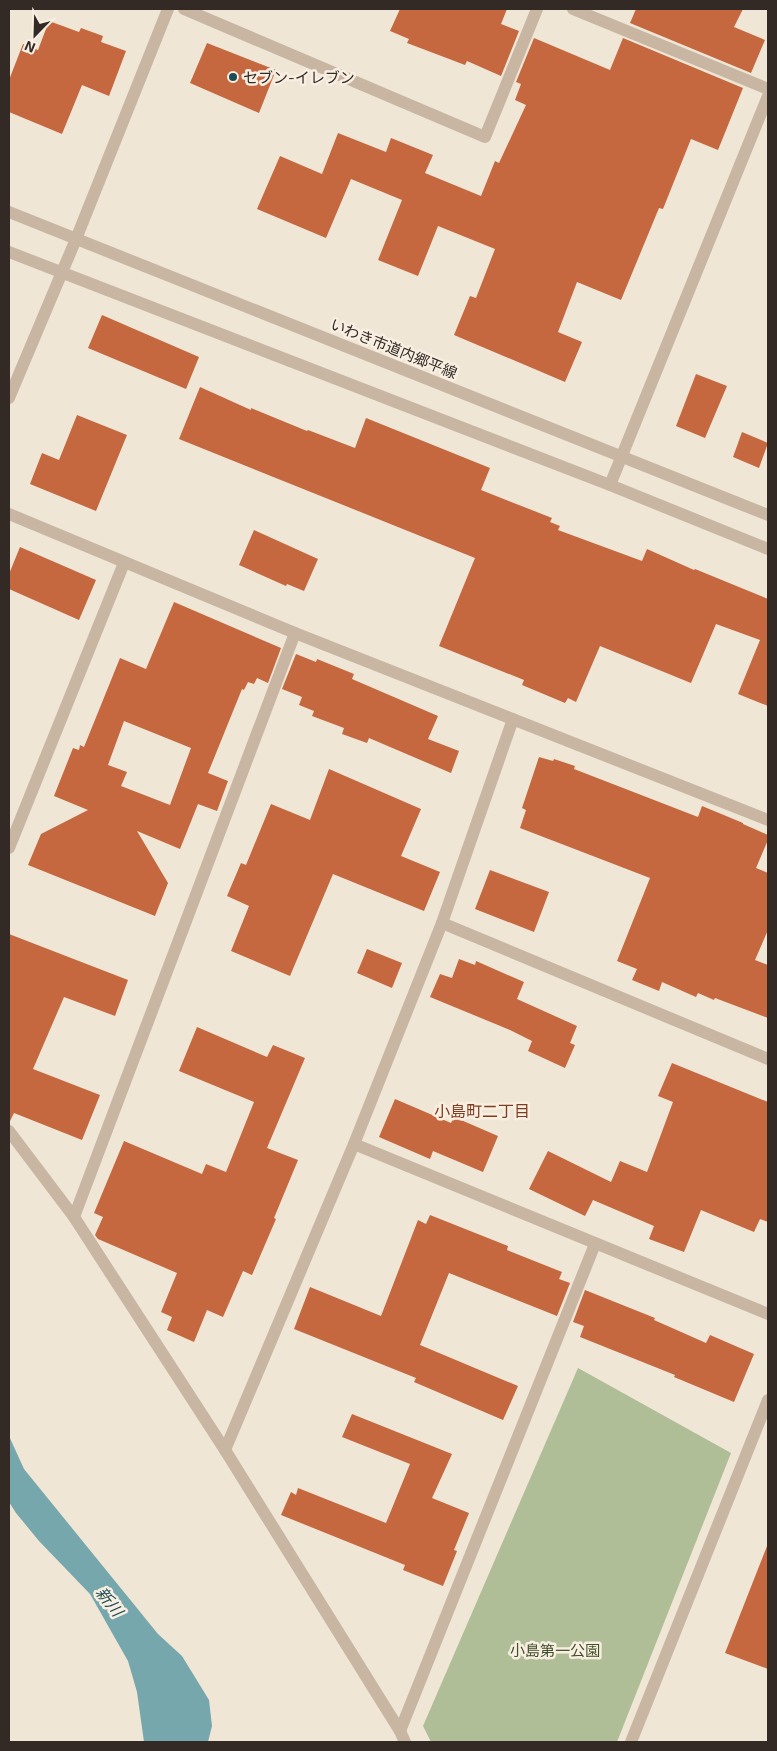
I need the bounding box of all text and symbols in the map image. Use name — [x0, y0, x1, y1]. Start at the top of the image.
north arrow — [10, 10, 60, 60]
text: N — [22, 38, 38, 57]
place label: セブン-イレブン — [243, 68, 355, 86]
marker: セブン-イレブン — [227, 71, 239, 83]
street label: いわき市道内郷平線 — [328, 314, 460, 382]
district label: 小島町二丁目 — [434, 1101, 530, 1120]
water label: 新川 — [93, 1583, 129, 1621]
park label: 小島第一公園 — [510, 1641, 600, 1659]

